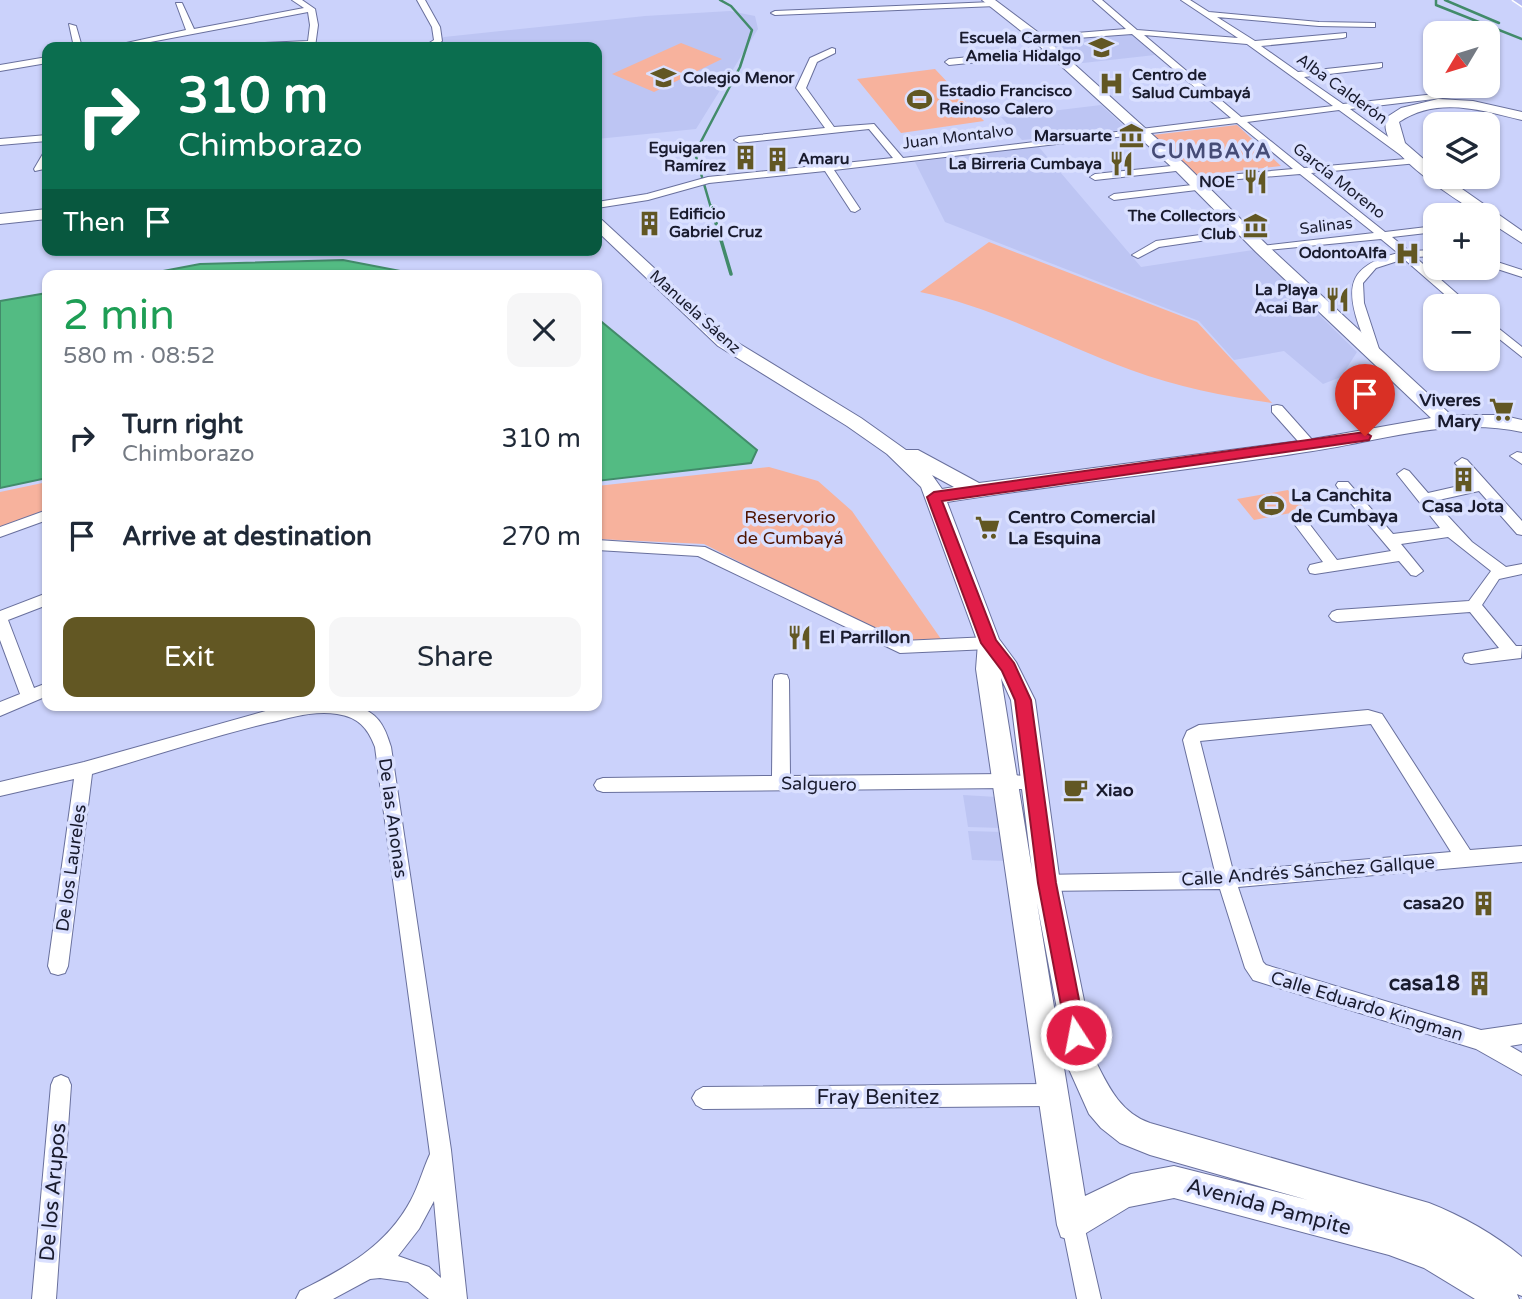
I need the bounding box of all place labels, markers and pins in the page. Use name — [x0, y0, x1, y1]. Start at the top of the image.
place label: Escuela Carmen Amelia Hidalgo — [959, 28, 1081, 66]
school or university icon: Escuela Carmen Amelia Hidalgo — [1087, 33, 1115, 61]
school or university icon: Colegio Menor — [649, 64, 677, 92]
place label: Centro de Salud Cumbayá — [1132, 65, 1251, 103]
place label: Colegio Menor — [683, 68, 795, 88]
hospital icon: Centro de Salud Cumbayá — [1098, 70, 1126, 98]
place label: Estadio Francisco Reinoso Calero — [939, 81, 1073, 119]
sports icon: Estadio Francisco Reinoso Calero — [905, 86, 933, 114]
museum icon: Marsuarte — [1118, 122, 1146, 150]
place label: Marsuarte — [1034, 126, 1112, 146]
place label: Eguigaren Ramírez — [648, 138, 726, 176]
building icon: Eguigaren Ramírez — [732, 143, 760, 171]
building icon: Amaru — [764, 145, 792, 173]
place label: Amaru — [798, 149, 849, 169]
restaurant icon: La Birreria Cumbaya — [1108, 150, 1136, 178]
place label: La Birreria Cumbaya — [949, 154, 1102, 174]
restaurant icon: NOE — [1241, 168, 1269, 196]
place label: NOE — [1199, 172, 1235, 192]
place label: Edificio Gabriel Cruz — [669, 204, 762, 242]
place label: The Collectors Club — [1127, 206, 1236, 244]
building icon: Edificio Gabriel Cruz — [635, 209, 663, 237]
museum icon: The Collectors Club — [1242, 211, 1270, 239]
hospital icon: OdontoAlfa — [1393, 239, 1421, 267]
place label: OdontoAlfa — [1299, 243, 1387, 263]
place label: La Playa Acai Bar — [1254, 280, 1319, 318]
restaurant icon: La Playa Acai Bar — [1324, 285, 1352, 313]
pin — [1335, 364, 1395, 436]
place label: Viveres Mary — [1419, 389, 1481, 432]
supermarket icon: Viveres Mary — [1487, 396, 1515, 424]
building icon: Casa Jota — [1449, 465, 1477, 493]
place label: La Canchita de Cumbaya — [1291, 484, 1398, 527]
sports icon: La Canchita de Cumbaya — [1257, 491, 1285, 519]
place label: Casa Jota — [1422, 495, 1504, 517]
place label: Centro Comercial La Esquina — [1008, 506, 1155, 549]
supermarket icon: Centro Comercial La Esquina — [974, 513, 1002, 541]
restaurant icon: El Parrillon — [785, 623, 813, 651]
place label: El Parrillon — [819, 626, 911, 648]
cafe icon: Xiao — [1062, 776, 1090, 804]
place label: Xiao — [1096, 779, 1134, 801]
building icon: casa20 — [1470, 889, 1498, 917]
place label: casa20 — [1403, 892, 1464, 914]
building icon: casa18 — [1466, 969, 1494, 997]
place label: casa18 — [1389, 971, 1460, 996]

